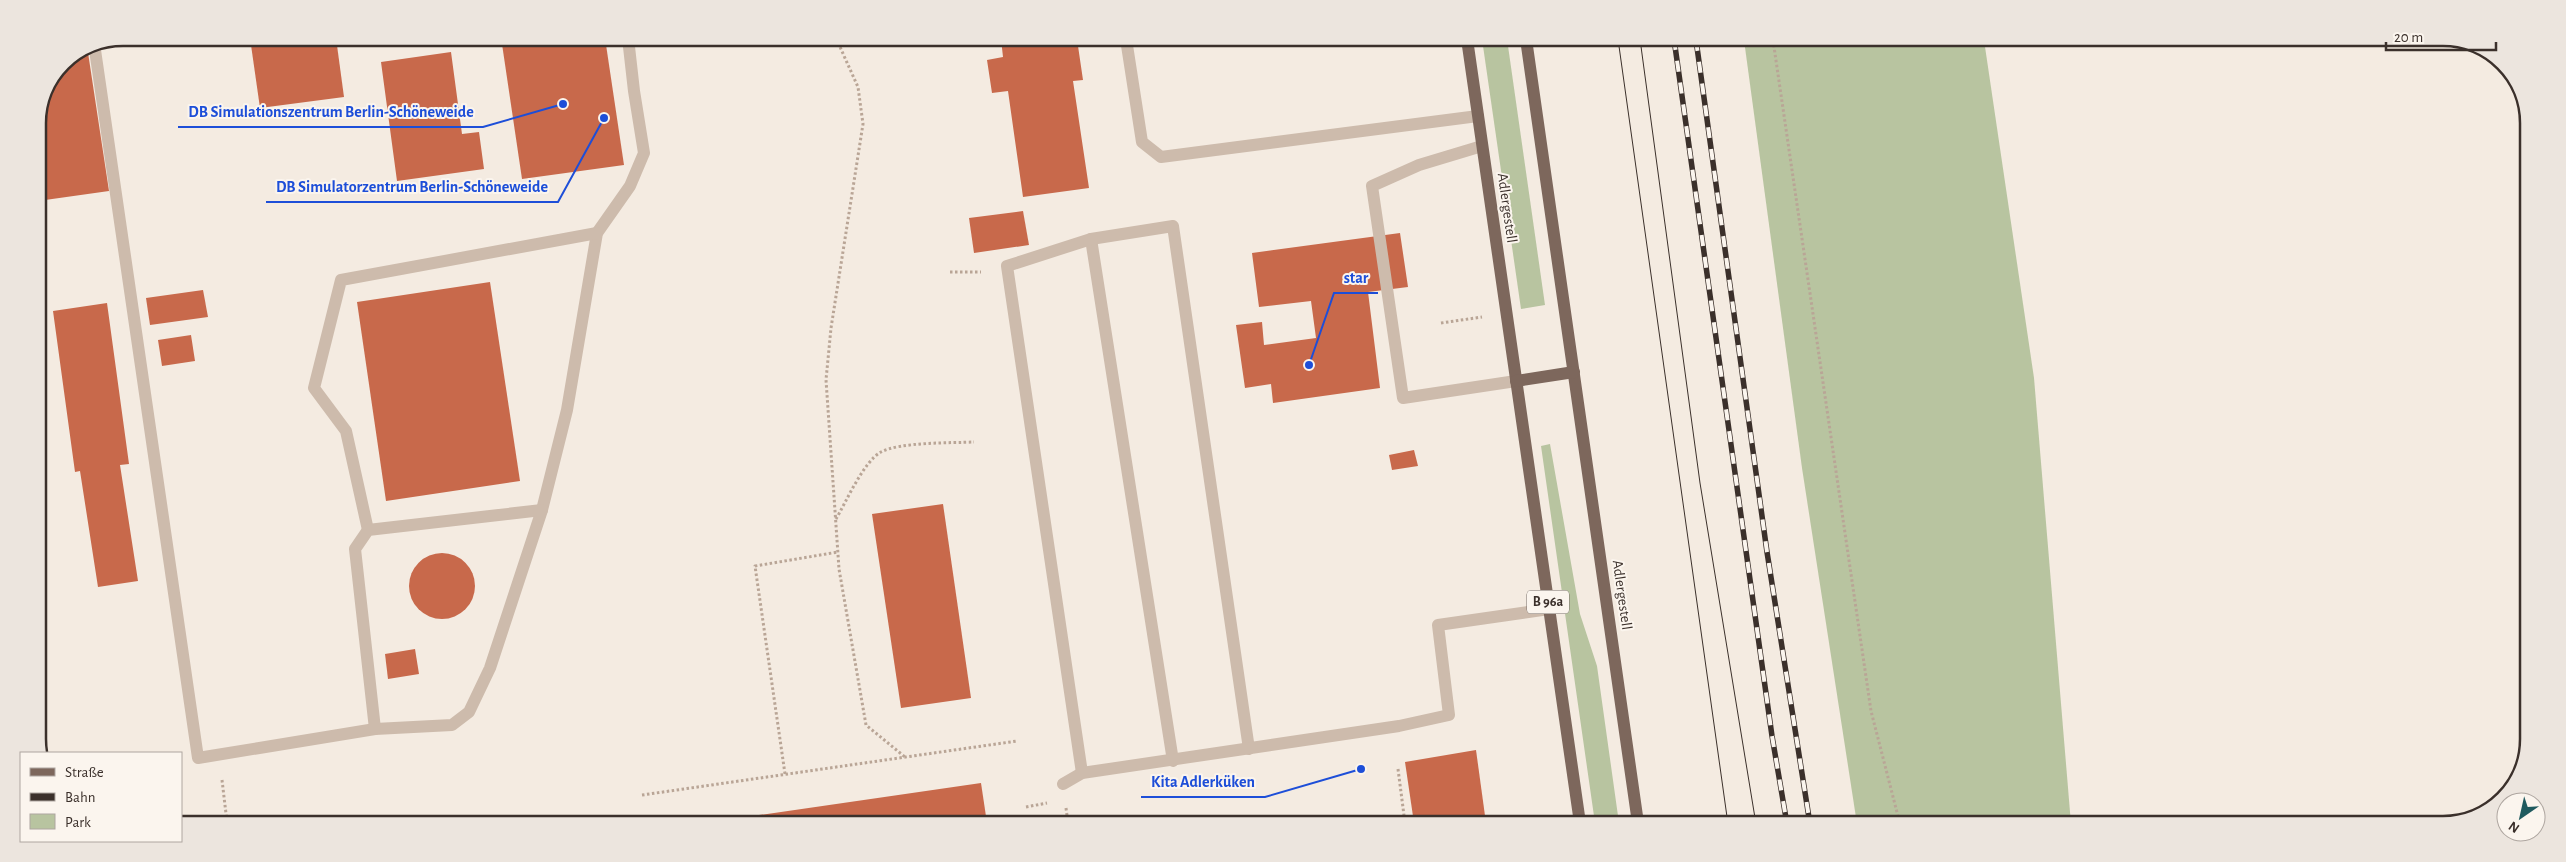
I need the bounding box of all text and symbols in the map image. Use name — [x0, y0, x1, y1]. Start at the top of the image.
scale bar — [2386, 20, 2496, 52]
text: 20 m — [2394, 30, 2423, 45]
callout: DB Simulationszentrum Berlin-Schöneweide — [178, 96, 483, 127]
text: DB Simulationszentrum Berlin-Schöneweide — [188, 104, 474, 120]
callout: DB Simulatorzentrum Berlin-Schöneweide — [266, 171, 558, 202]
street label: Adlergestell — [1495, 172, 1519, 244]
text: DB Simulatorzentrum Berlin-Schöneweide — [276, 179, 548, 195]
callout: star — [1334, 262, 1378, 293]
text: star — [1344, 270, 1369, 286]
street label: Adlergestell — [1610, 559, 1634, 631]
road number: B 96a — [1527, 590, 1569, 614]
legend — [20, 752, 182, 842]
text: Straße — [65, 765, 104, 780]
callout: Kita Adlerküken — [1141, 766, 1265, 797]
text: Kita Adlerküken — [1151, 774, 1255, 790]
text: Bahn — [65, 790, 95, 805]
north arrow — [2496, 792, 2546, 842]
text: Park — [65, 815, 91, 830]
text: N — [2506, 818, 2522, 835]

